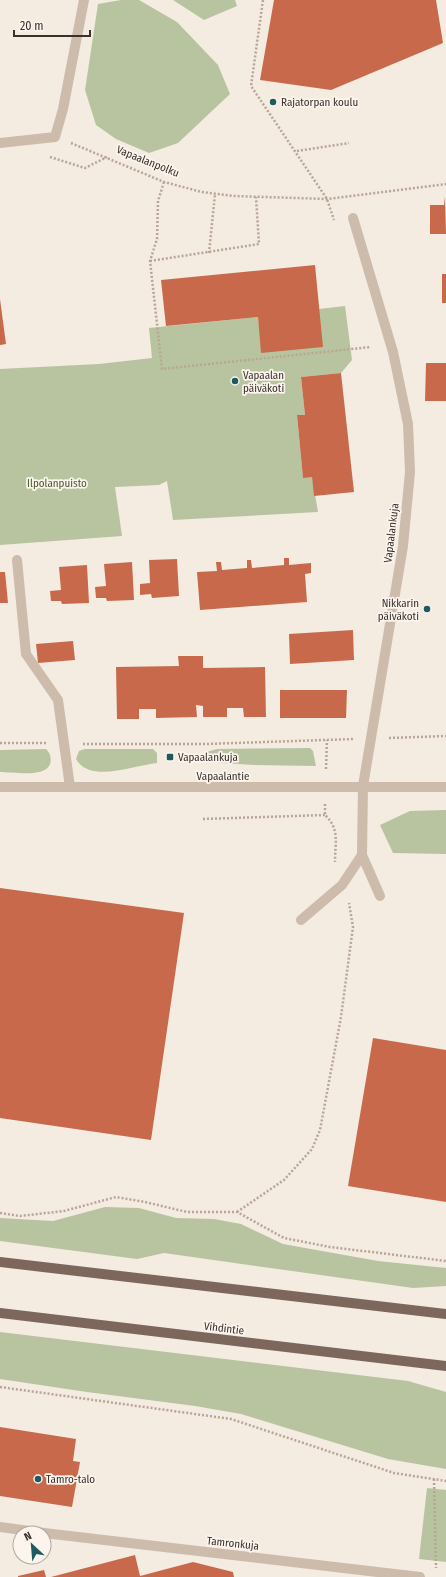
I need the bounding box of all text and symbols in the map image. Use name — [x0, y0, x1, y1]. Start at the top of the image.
scale bar — [14, 12, 90, 38]
text: 20 m — [20, 19, 44, 33]
place label: Rajatorpan koulu — [281, 96, 358, 109]
marker: Rajatorpan koulu — [268, 97, 278, 107]
street label: Vapaalanpolku — [115, 143, 181, 180]
place label: Vapaalan päiväkoti — [243, 369, 284, 395]
marker: Vapaalan päiväkoti — [230, 376, 240, 386]
park label: Ilpolanpuisto — [27, 477, 87, 490]
street label: Vapaalankuja — [381, 503, 402, 564]
place label: Nikkarin päiväkoti — [378, 597, 419, 623]
marker: Nikkarin päiväkoti — [422, 604, 432, 614]
place label: Vapaalankuja — [178, 751, 238, 764]
marker: Vapaalankuja — [165, 752, 175, 762]
street label: Vapaalantie — [197, 770, 249, 783]
street label: Vihdintie — [203, 1320, 245, 1337]
place label: Tamro-talo — [46, 1473, 95, 1486]
marker: Tamro-talo — [33, 1474, 43, 1484]
north arrow — [12, 1525, 52, 1565]
text: N — [22, 1529, 34, 1544]
street label: Tamronkuja — [206, 1534, 260, 1553]

